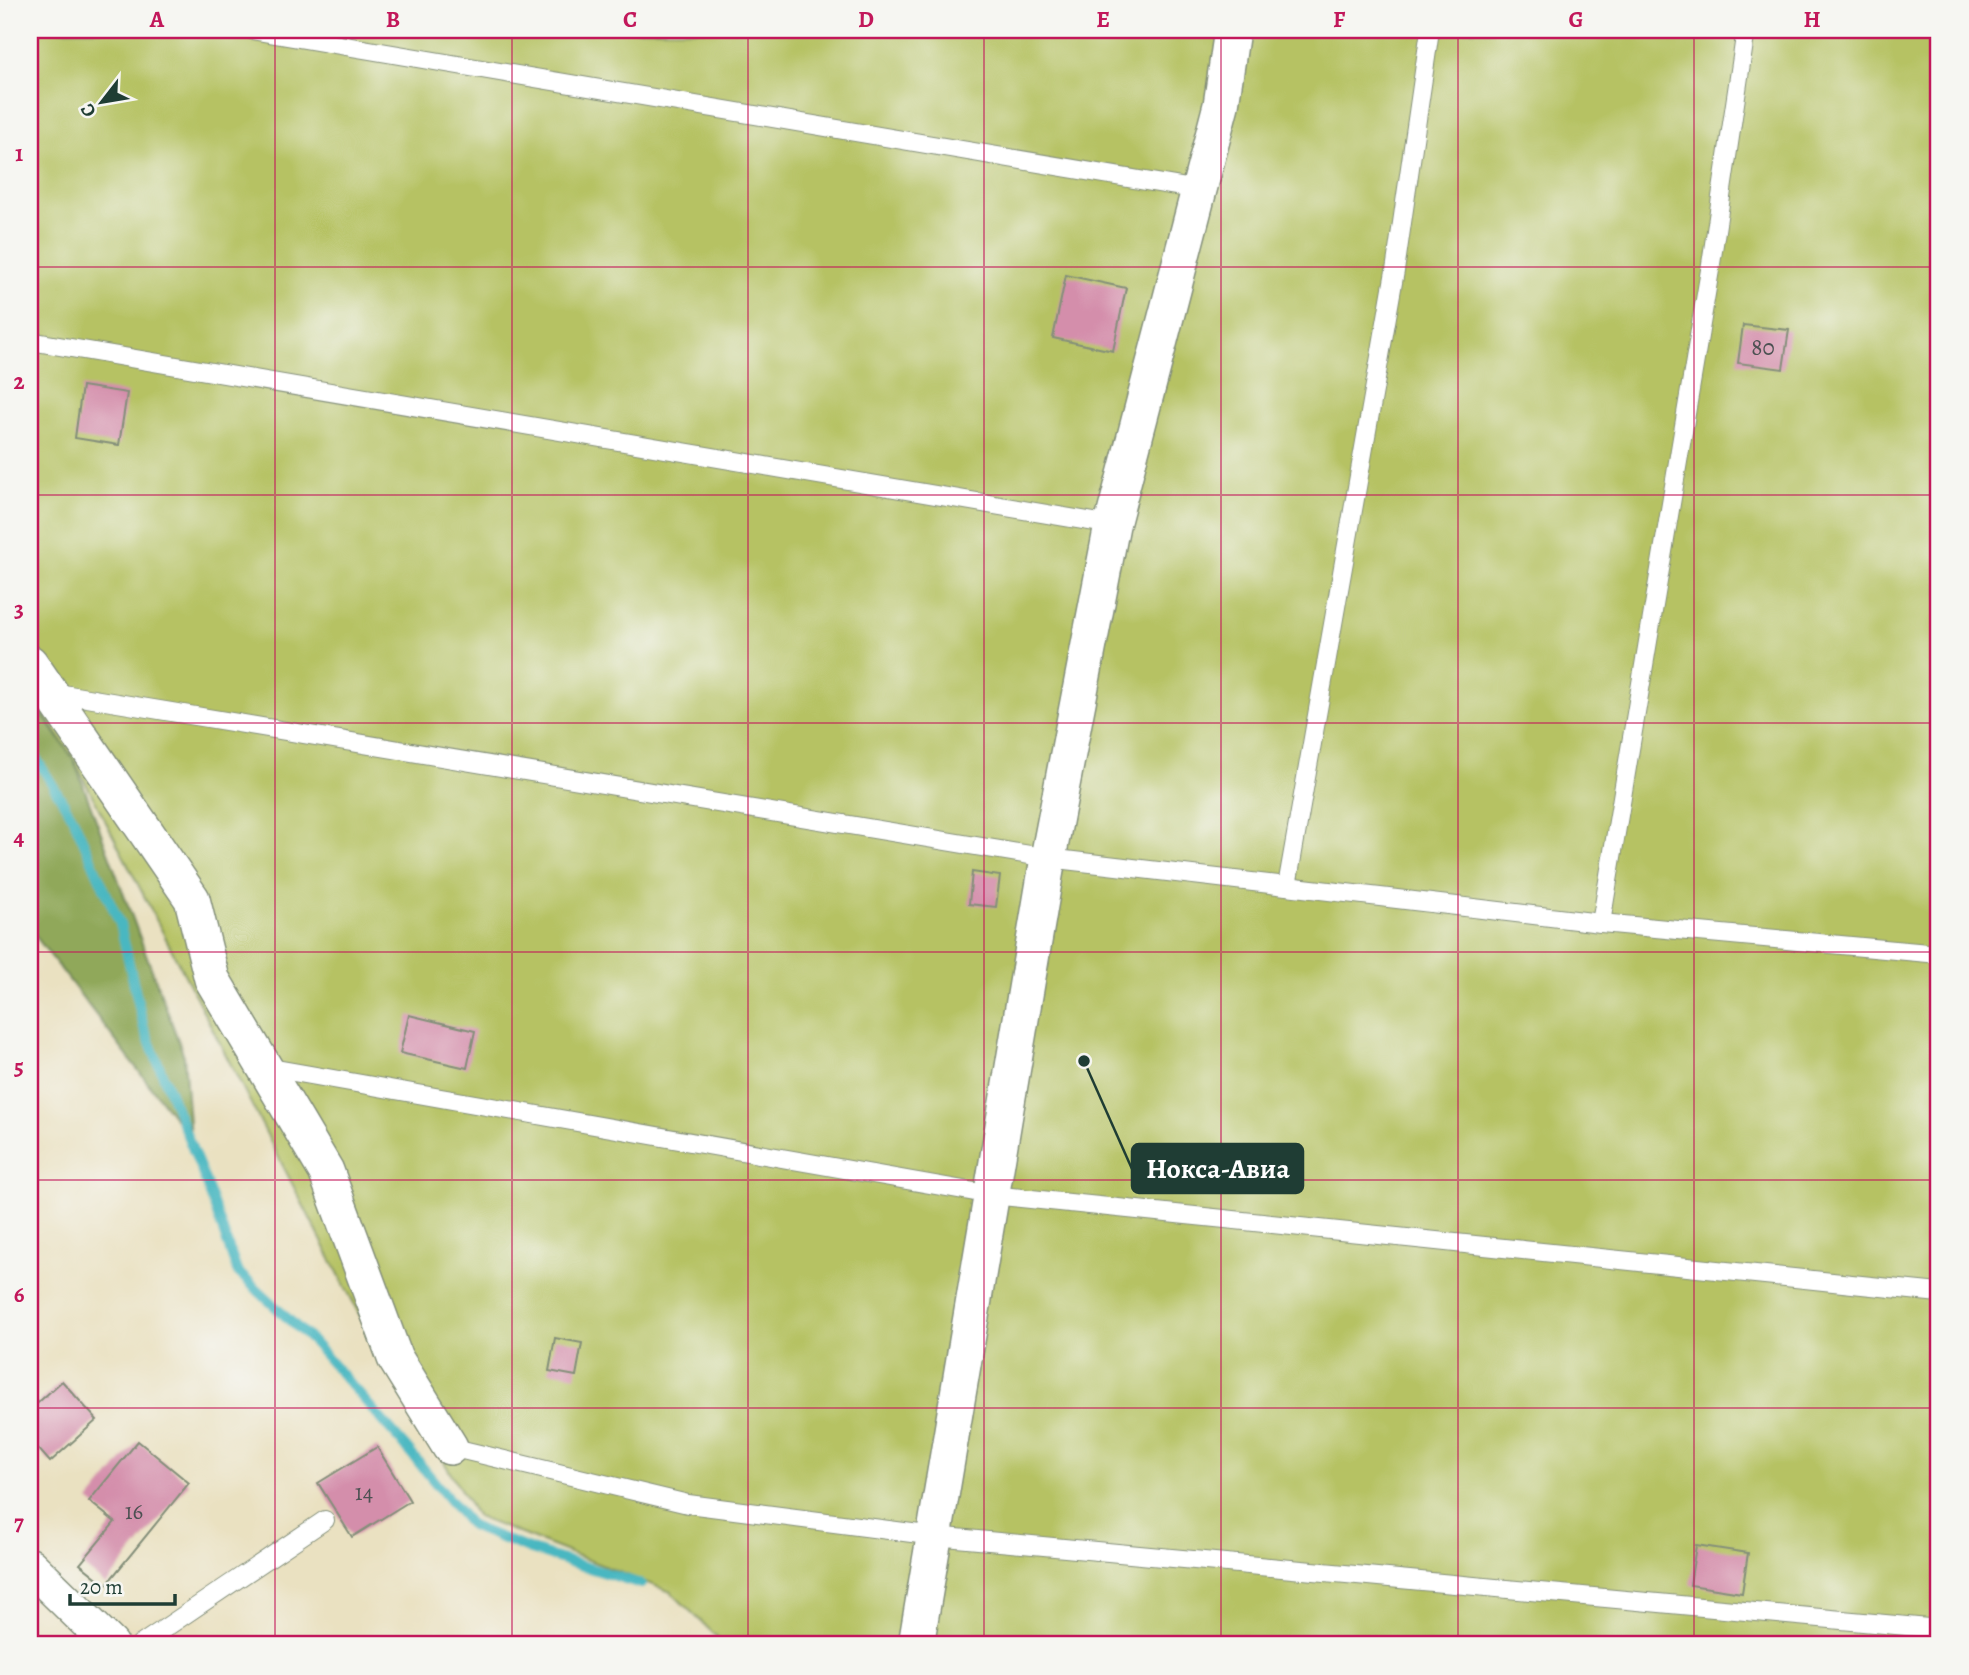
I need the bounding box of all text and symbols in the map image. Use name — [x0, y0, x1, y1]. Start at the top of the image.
text: A — [149, 4, 165, 35]
text: B — [386, 4, 400, 35]
text: C — [623, 4, 637, 35]
text: D — [858, 4, 874, 35]
text: E — [1096, 4, 1110, 35]
text: F — [1333, 4, 1346, 35]
text: G — [1568, 4, 1584, 35]
text: H — [1803, 4, 1821, 35]
north arrow — [66, 66, 136, 136]
text: С — [74, 99, 102, 122]
text: 1 — [15, 138, 23, 169]
house number: 80 — [1751, 332, 1775, 363]
text: 2 — [13, 366, 25, 397]
text: 3 — [14, 594, 24, 625]
text: 4 — [14, 822, 25, 853]
text: 5 — [14, 1051, 24, 1082]
callout: Нокса-Авиа — [1132, 1144, 1303, 1193]
text: Нокса-Авиа — [1146, 1150, 1290, 1188]
text: 6 — [14, 1279, 25, 1310]
house number: 14 — [355, 1477, 373, 1508]
house number: 16 — [125, 1496, 143, 1527]
text: 7 — [14, 1507, 24, 1538]
scale bar — [70, 1563, 175, 1607]
text: 20 m — [80, 1573, 123, 1601]

